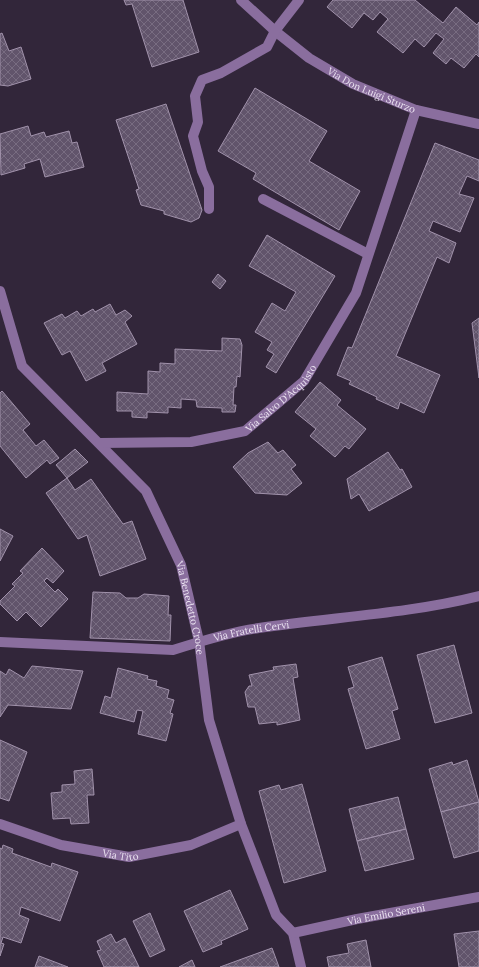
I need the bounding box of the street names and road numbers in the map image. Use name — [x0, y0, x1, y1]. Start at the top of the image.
street label: Via Don Luigi Sturzo — [324, 64, 418, 116]
street label: Via Salvo D'Acquisto — [242, 362, 319, 436]
street label: Via Benedetto Croce — [173, 558, 207, 656]
street label: Via Fratelli Cervi — [211, 618, 290, 645]
street label: Via Tito — [101, 846, 140, 864]
street label: Via Emilio Sereni — [345, 901, 426, 928]

